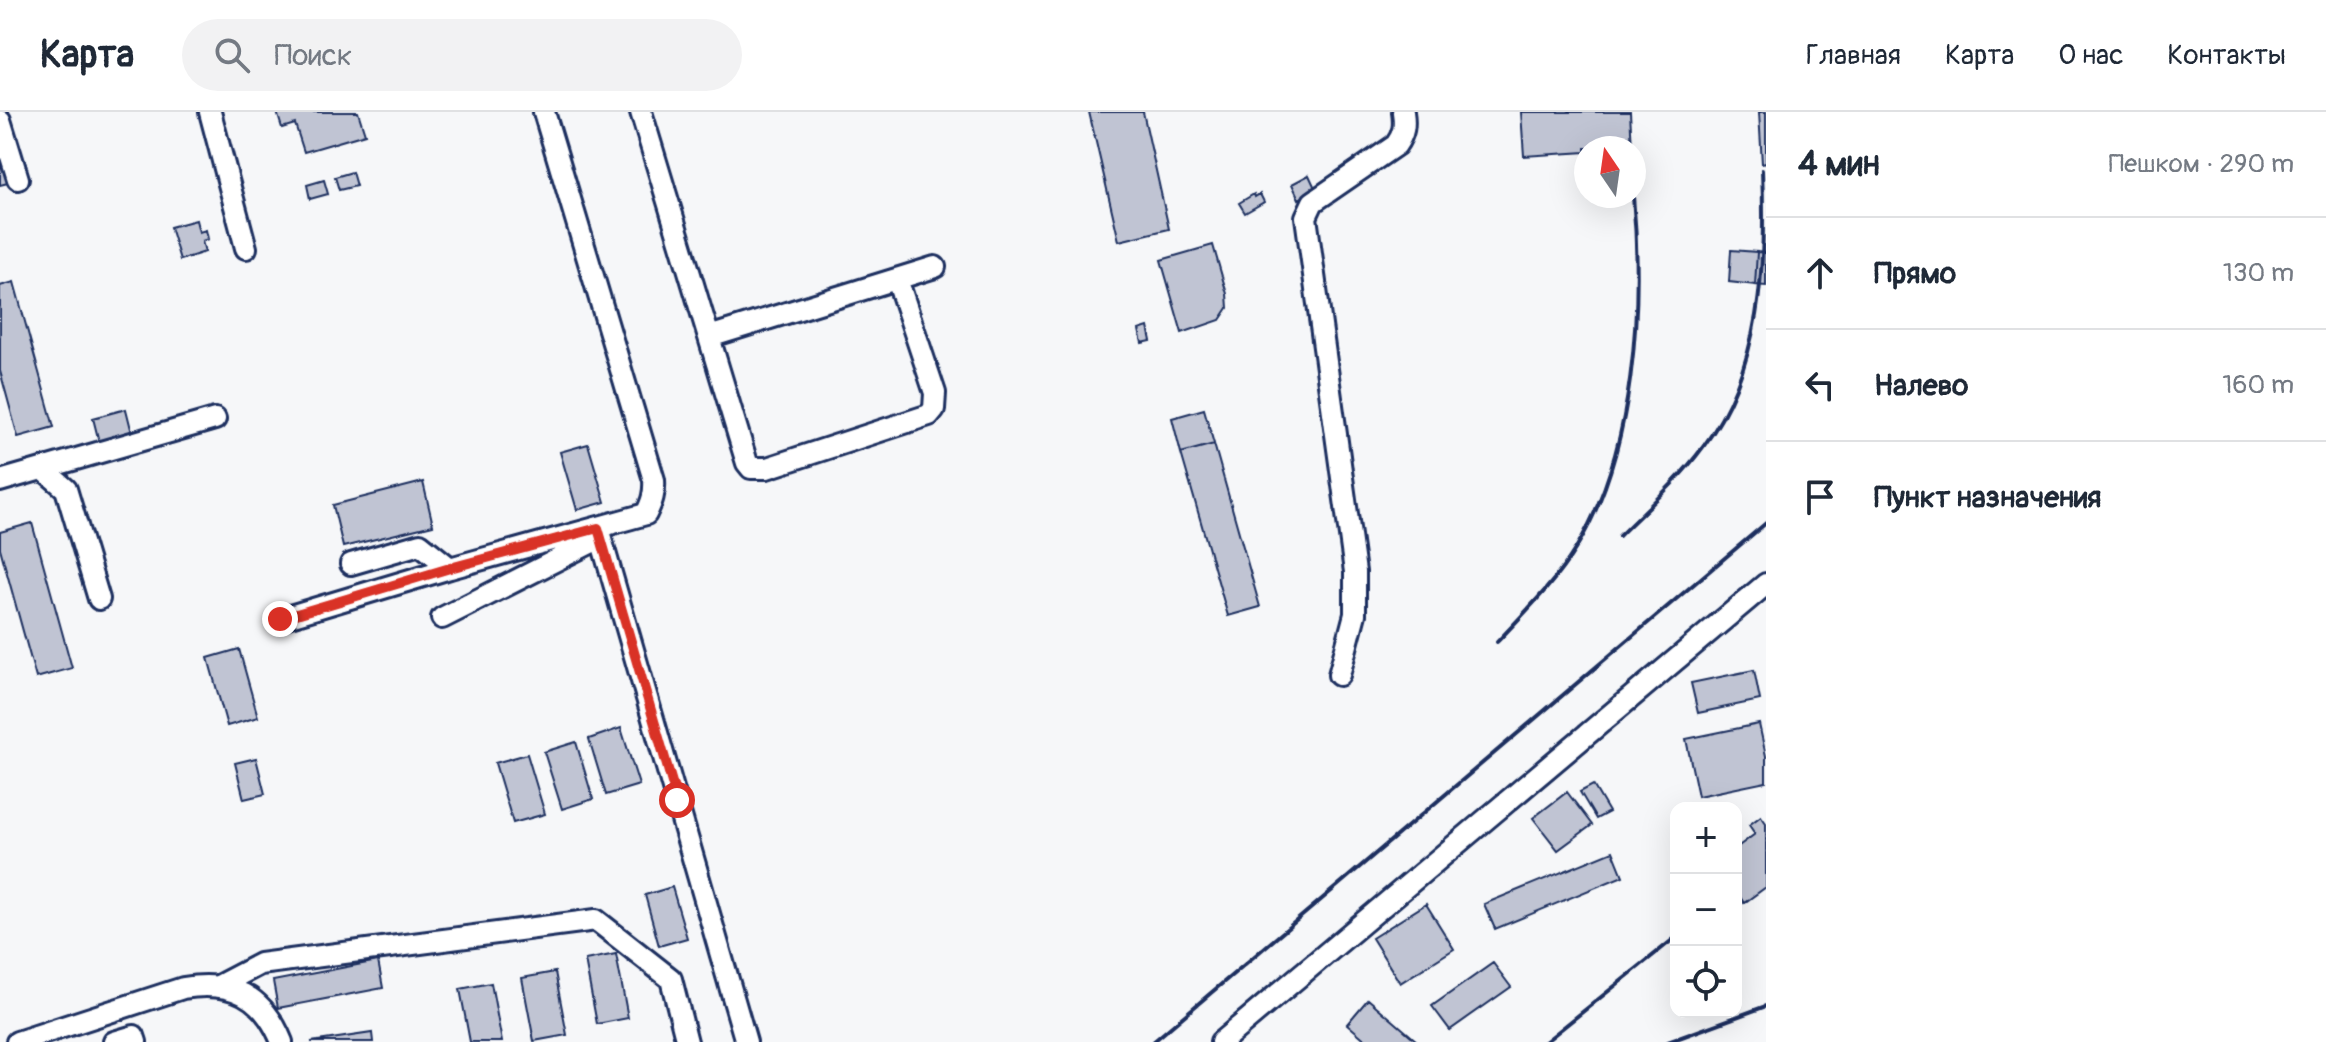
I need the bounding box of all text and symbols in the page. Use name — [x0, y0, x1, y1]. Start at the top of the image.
search box — [182, 19, 742, 91]
text: Карта — [40, 31, 134, 79]
icon: search — [210, 33, 254, 77]
text: Поиск — [274, 37, 352, 74]
text: Главная — [1806, 38, 1901, 73]
text: Карта — [1945, 38, 2014, 73]
text: О нас — [2058, 38, 2123, 73]
text: Контакты — [2167, 38, 2286, 73]
north arrow — [1574, 136, 1646, 208]
text: 4 мин — [1798, 143, 1880, 186]
text: Пешком · 290 m — [2109, 148, 2294, 180]
icon: ahead — [1798, 251, 1842, 295]
text: Прямо — [1874, 255, 1956, 292]
text: 130 m — [2223, 257, 2294, 289]
icon: left — [1798, 363, 1842, 407]
text: Налево — [1874, 367, 1968, 404]
text: 160 m — [2222, 369, 2294, 401]
icon: arrive — [1798, 475, 1842, 519]
text: Пункт назначения — [1874, 479, 2101, 516]
route end — [262, 601, 298, 637]
route start — [659, 782, 695, 818]
map controls — [1670, 802, 1742, 1018]
button: + — [1670, 802, 1742, 874]
button: − — [1670, 874, 1742, 946]
button: locate — [1670, 946, 1742, 1018]

